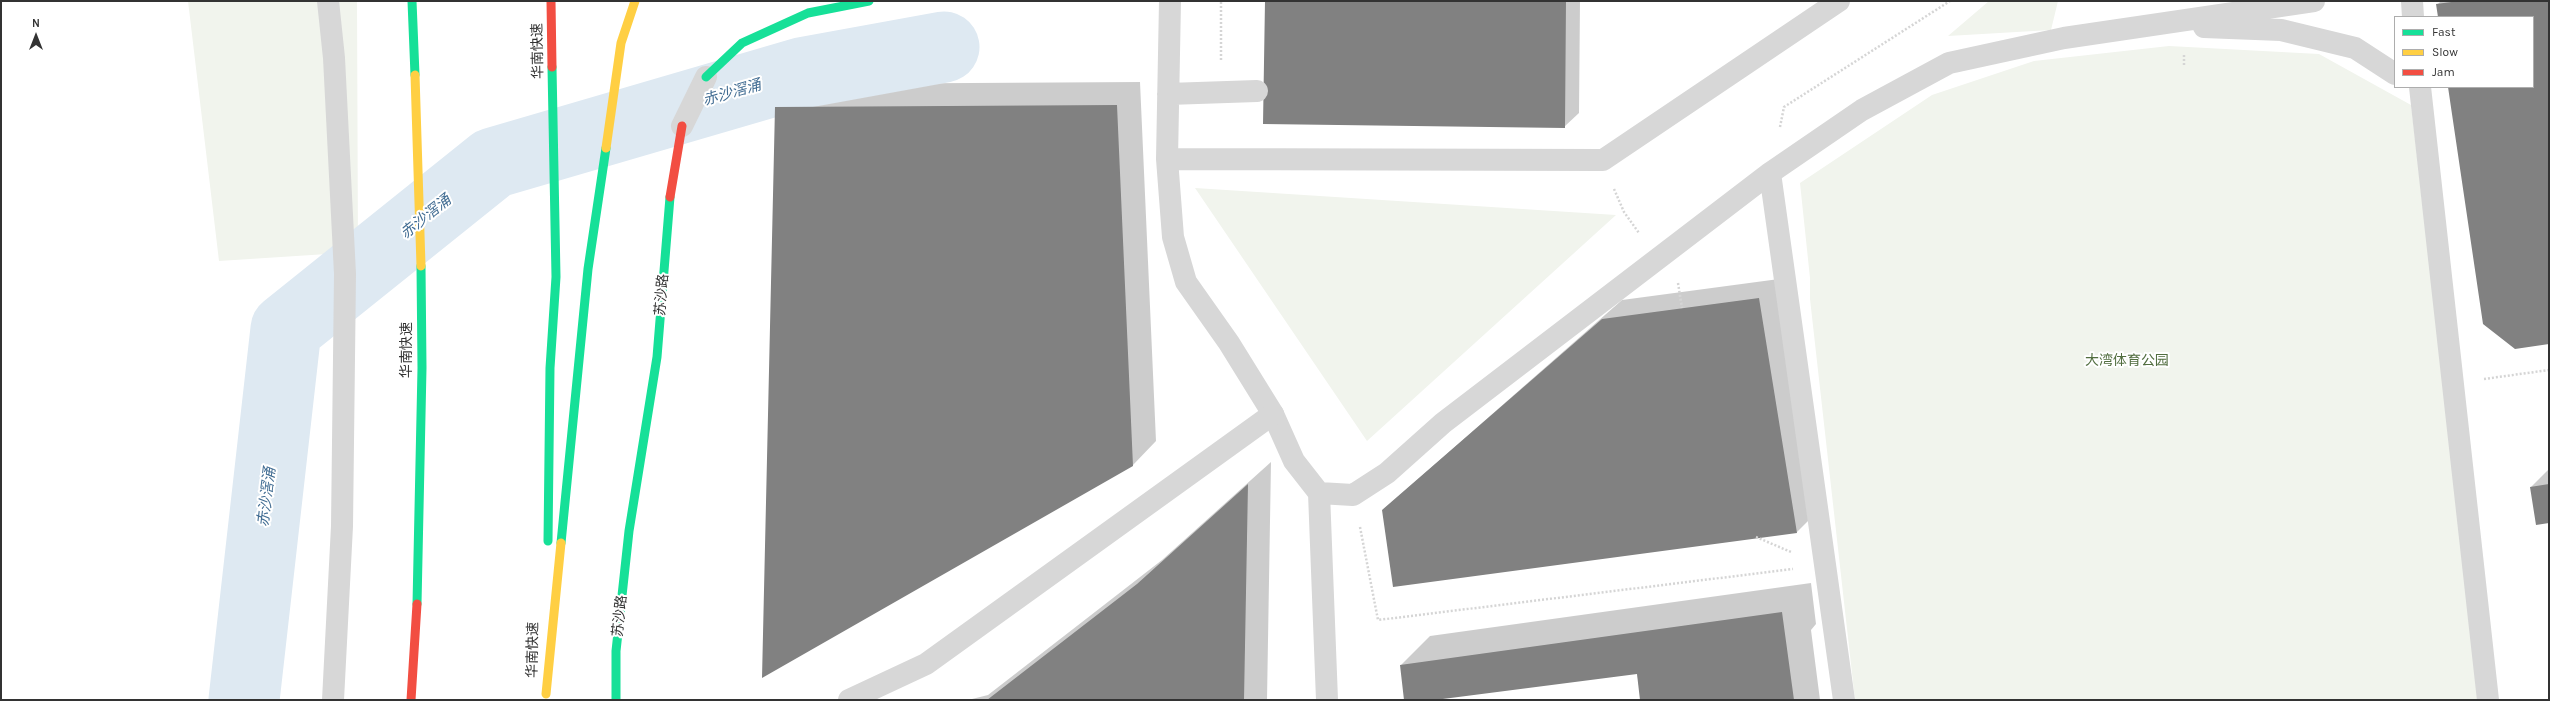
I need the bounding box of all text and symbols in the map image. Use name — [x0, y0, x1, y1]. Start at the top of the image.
north arrow — [16, 16, 56, 56]
legend — [2394, 16, 2534, 88]
text: N — [32, 17, 40, 30]
street label: 华南快速 — [529, 23, 547, 79]
text: Fast — [2432, 25, 2455, 39]
text: Slow — [2432, 45, 2458, 59]
text: Jam — [2432, 65, 2455, 79]
water label: 赤沙滘涌 — [701, 76, 763, 110]
water label: 赤沙滘涌 — [397, 191, 455, 243]
street label: 苏沙路 — [652, 273, 672, 317]
street label: 华南快速 — [399, 322, 415, 378]
park label: 大湾体育公园 — [2085, 353, 2169, 369]
water label: 赤沙滘涌 — [254, 466, 280, 528]
street label: 苏沙路 — [609, 594, 631, 638]
street label: 华南快速 — [524, 622, 542, 678]

